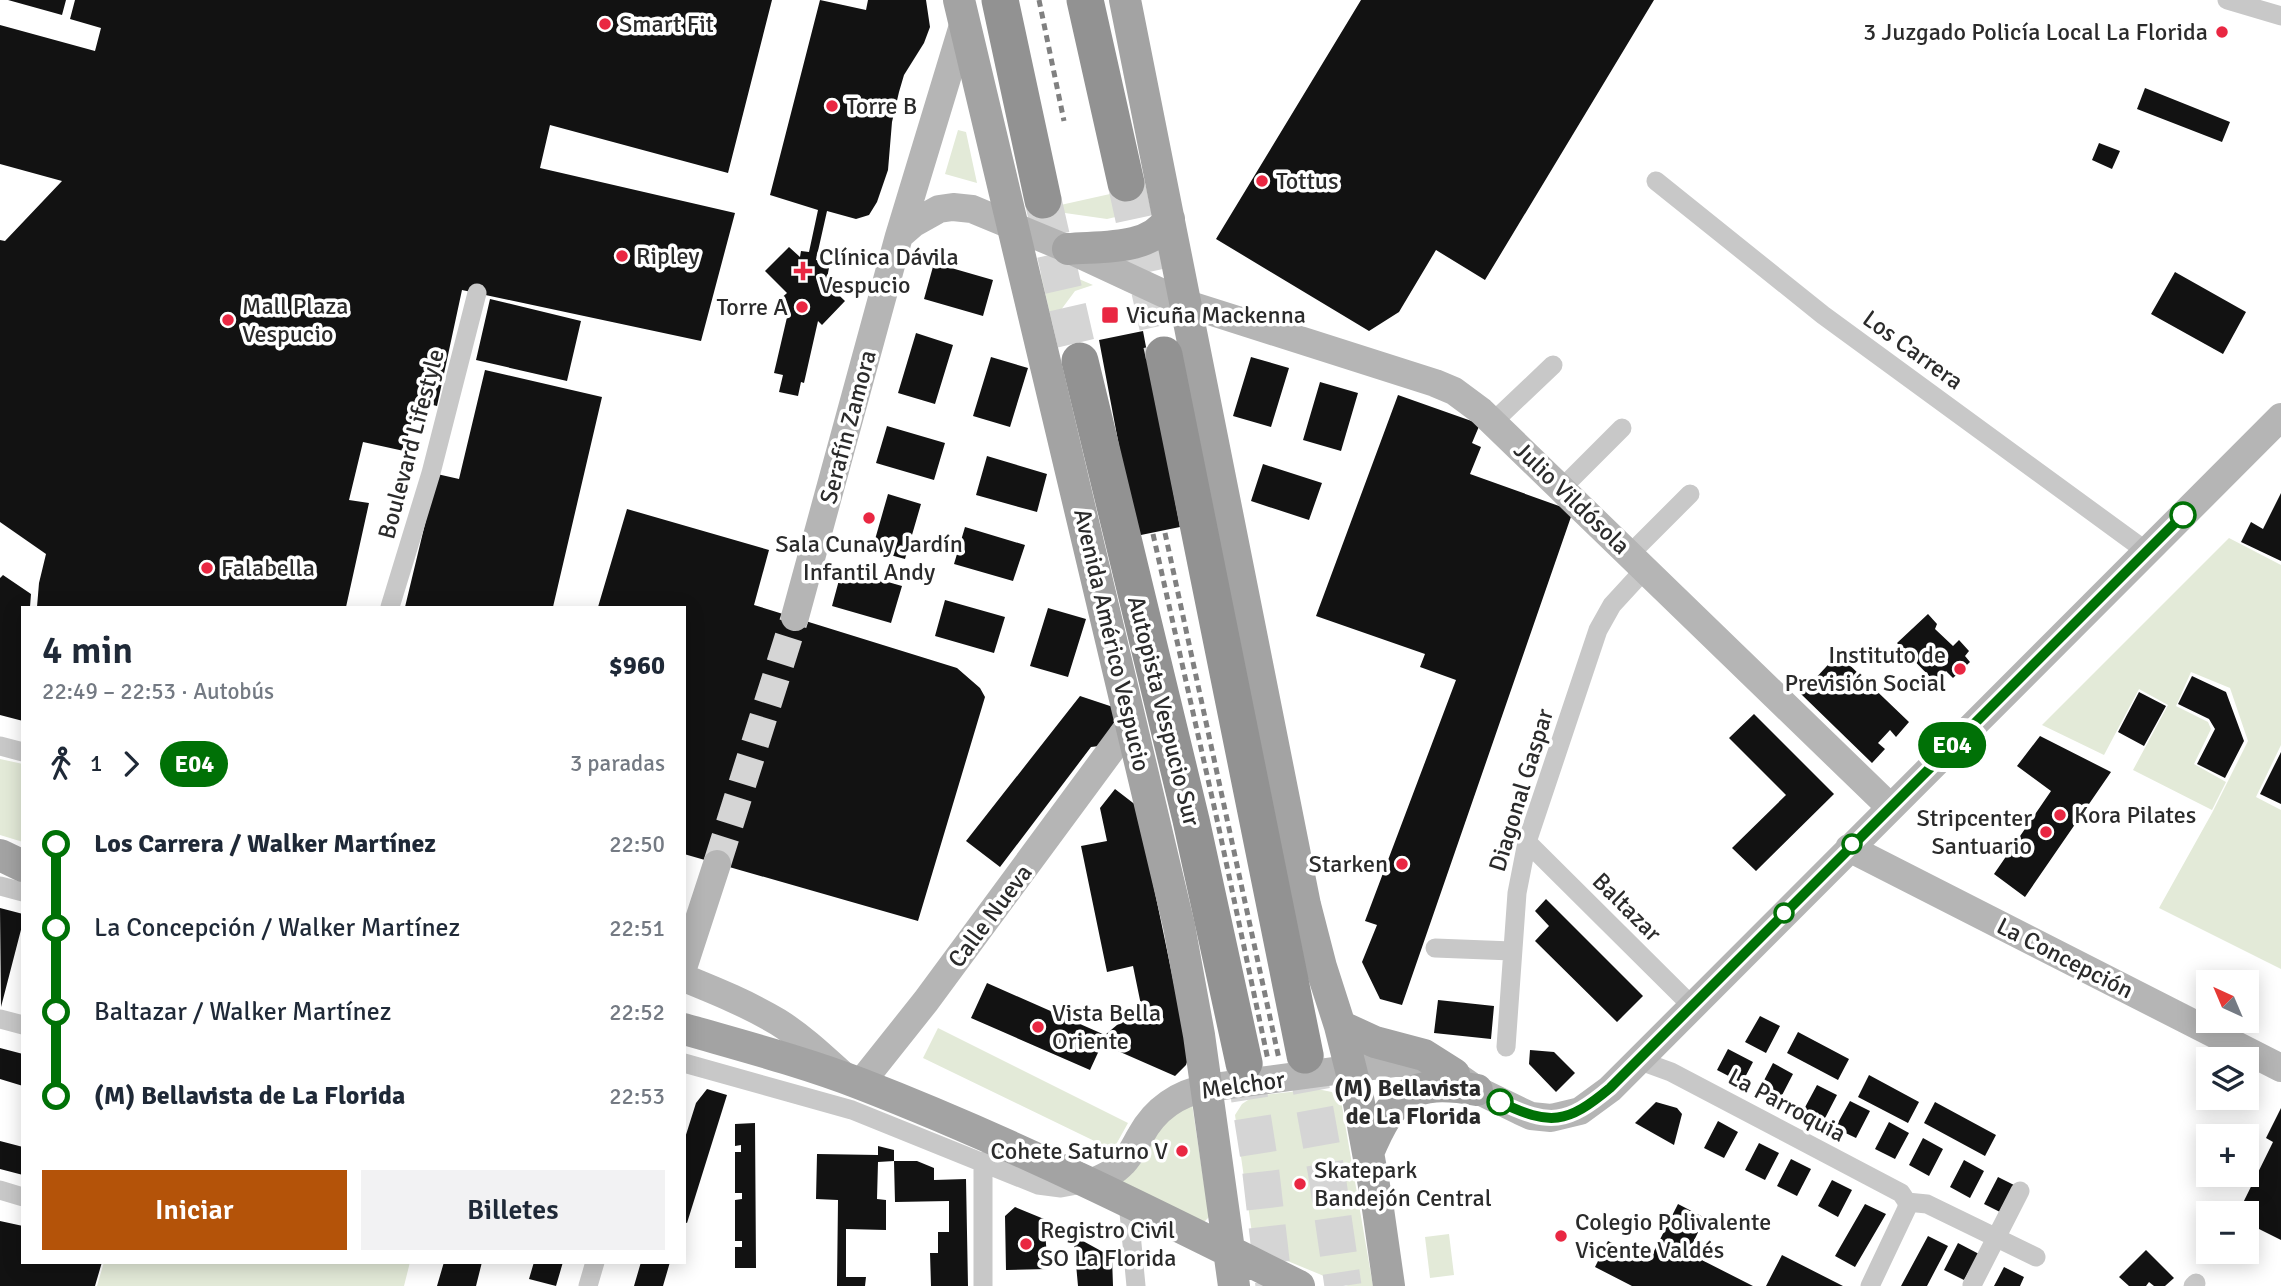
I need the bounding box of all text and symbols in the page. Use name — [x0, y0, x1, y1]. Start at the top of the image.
place label: Smart Fit — [619, 9, 714, 39]
marker: Smart Fit — [597, 16, 613, 32]
place label: 3 Juzgado Policía Local La Florida — [1863, 17, 2208, 47]
marker: 3 Juzgado Policía Local La Florida — [2214, 24, 2230, 40]
place label: Torre B — [846, 91, 917, 121]
marker: Torre B — [824, 98, 840, 114]
place label: Tottus — [1276, 166, 1339, 196]
marker: Tottus — [1254, 173, 1270, 189]
place label: Ripley — [636, 241, 699, 271]
place label: Clínica Dávila Vespucio — [819, 242, 959, 300]
marker: Ripley — [614, 248, 630, 264]
marker: Clínica Dávila Vespucio — [793, 261, 813, 281]
place label: Mall Plaza Vespucio — [242, 291, 348, 349]
place label: Torre A — [717, 292, 788, 322]
marker: Torre A — [794, 299, 810, 315]
place label: Vicuña Mackenna — [1126, 300, 1306, 330]
street label: Los Carrera — [1857, 304, 1969, 396]
marker: Vicuña Mackenna — [1100, 305, 1120, 325]
marker: Mall Plaza Vespucio — [220, 312, 236, 328]
street label: Boulevard Lifestyle — [371, 346, 451, 542]
street label: Serafín Zamora — [813, 347, 883, 507]
street label: Julio Vildósola — [1508, 435, 1636, 561]
unlabelled marker — [2170, 502, 2196, 528]
street label: Avenida Américo Vespucio — [1067, 506, 1157, 774]
marker: Sala Cuna y Jardín Infantil Andy — [861, 510, 877, 526]
place label: Sala Cuna y Jardín Infantil Andy — [775, 529, 963, 587]
place label: Falabella — [221, 553, 315, 583]
marker: Falabella — [199, 560, 215, 576]
street label: Autopista Vespucio Sur — [1121, 593, 1207, 829]
text: 4 min — [42, 627, 133, 674]
place label: Instituto de Previsión Social — [1785, 640, 1946, 698]
text: $960 — [609, 650, 665, 682]
marker: Instituto de Previsión Social — [1952, 661, 1968, 677]
text: 22:49 – 22:53 · Autobús — [42, 677, 274, 706]
street label: Diagonal Gaspar — [1482, 705, 1560, 875]
line badge: E04 — [1912, 722, 1992, 768]
text: E04 — [1932, 730, 1972, 760]
icon: walk — [42, 745, 80, 783]
icon: forward — [112, 745, 150, 783]
text: 1 — [90, 749, 102, 778]
text: E04 — [174, 749, 214, 779]
text: 3 paradas — [570, 749, 665, 778]
place label: Kora Pilates — [2074, 800, 2196, 830]
place label: Stripcenter Santuario — [1916, 803, 2032, 861]
marker: Kora Pilates — [2052, 807, 2068, 823]
marker: Stripcenter Santuario — [2038, 824, 2054, 840]
text: Los Carrera / Walker Martínez — [94, 828, 436, 860]
text: 22:50 — [609, 830, 665, 859]
unlabelled marker — [1842, 834, 1862, 854]
place label: Starken — [1309, 849, 1388, 879]
marker: Starken — [1394, 856, 1410, 872]
street label: Calle Nueva — [941, 858, 1039, 974]
street label: Baltazar — [1586, 866, 1668, 948]
unlabelled marker — [1774, 903, 1794, 923]
street label: La Concepción — [1992, 911, 2138, 1005]
text: La Concepción / Walker Martínez — [94, 912, 460, 944]
text: 22:51 — [609, 914, 665, 943]
north arrow — [2196, 970, 2259, 1032]
map controls — [2196, 970, 2259, 1264]
text: Baltazar / Walker Martínez — [94, 996, 391, 1028]
text: 22:52 — [609, 998, 665, 1027]
place label: Vista Bella Oriente — [1052, 998, 1161, 1056]
marker: Vista Bella Oriente — [1030, 1019, 1046, 1035]
button: layers — [2196, 1047, 2259, 1110]
street label: La Parroquia — [1723, 1061, 1851, 1149]
street label: Melchor — [1199, 1064, 1287, 1106]
place label: (M) Bellavista de La Florida — [1334, 1073, 1481, 1131]
text: (M) Bellavista de La Florida — [94, 1080, 405, 1112]
text: 22:53 — [609, 1082, 665, 1111]
marker: (M) Bellavista de La Florida — [1487, 1089, 1513, 1115]
button: + — [2196, 1124, 2259, 1187]
place label: Cohete Saturno V — [990, 1136, 1168, 1166]
marker: Cohete Saturno V — [1174, 1143, 1190, 1159]
place label: Skatepark Bandejón Central — [1314, 1155, 1492, 1213]
button: Iniciar — [42, 1170, 347, 1250]
button: Billetes — [361, 1170, 665, 1250]
marker: Skatepark Bandejón Central — [1292, 1176, 1308, 1192]
button: − — [2196, 1201, 2259, 1264]
place label: Colegio Polivalente Vicente Valdés — [1575, 1207, 1771, 1265]
place label: Registro Civil SO La Florida — [1040, 1215, 1177, 1273]
marker: Colegio Polivalente Vicente Valdés — [1553, 1228, 1569, 1244]
marker: Registro Civil SO La Florida — [1018, 1236, 1034, 1252]

